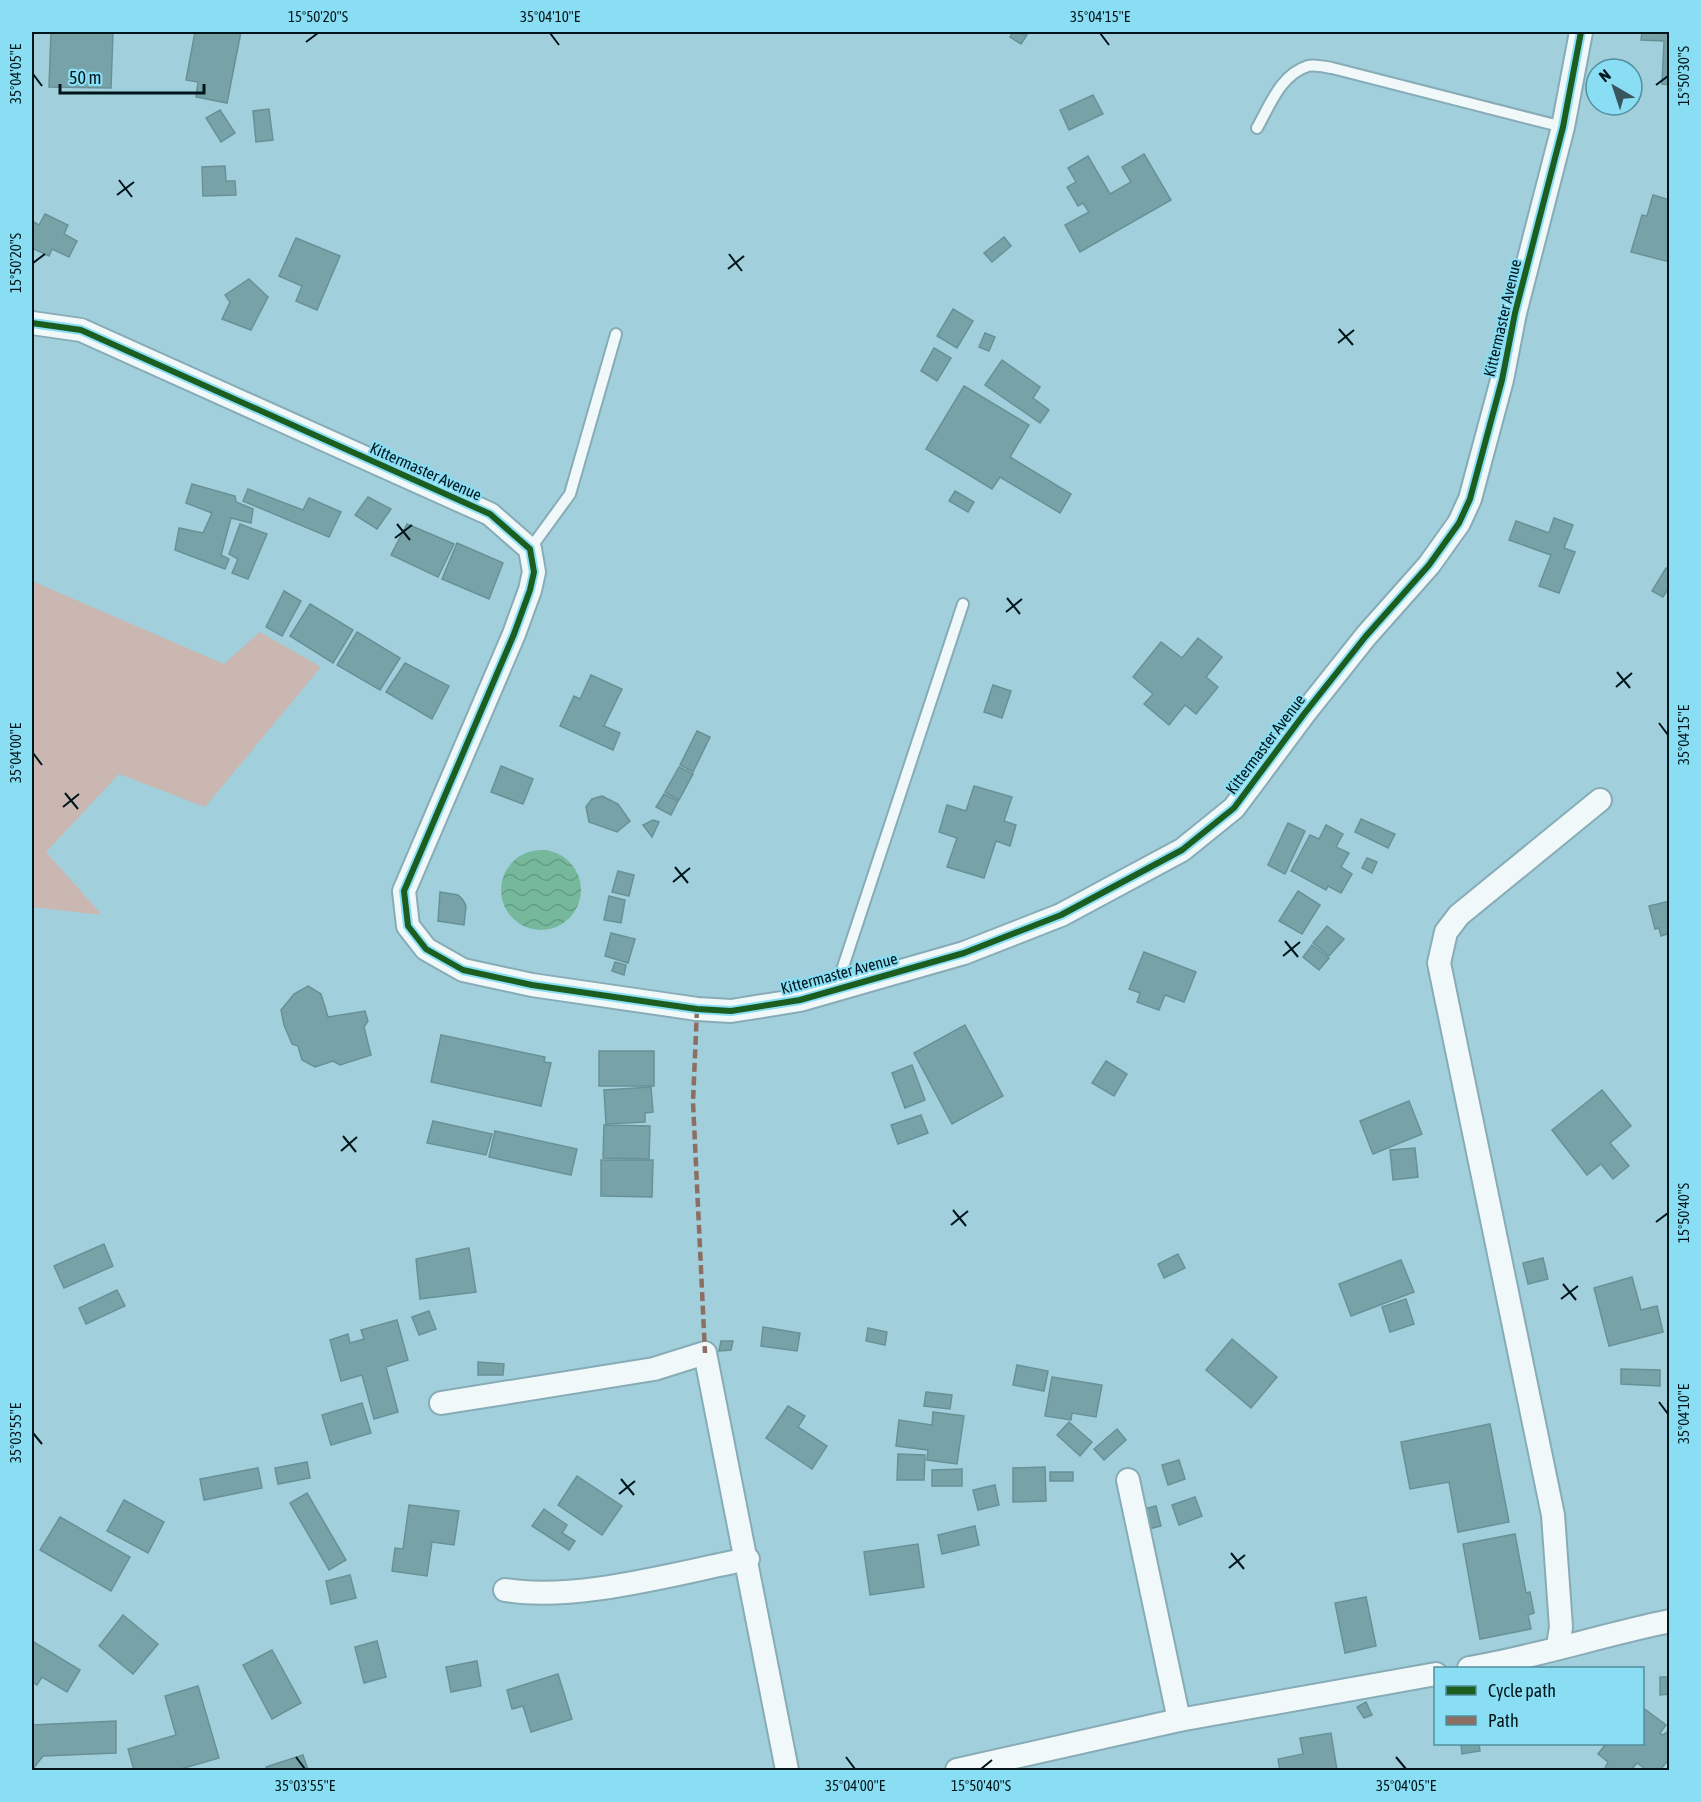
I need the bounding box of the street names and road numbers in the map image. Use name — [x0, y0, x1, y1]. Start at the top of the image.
street label: Kittermaster Avenue — [1480, 257, 1524, 379]
street label: Kittermaster Avenue — [367, 438, 485, 504]
street label: Kittermaster Avenue — [1222, 691, 1308, 797]
street label: Kittermaster Avenue — [779, 949, 899, 997]

